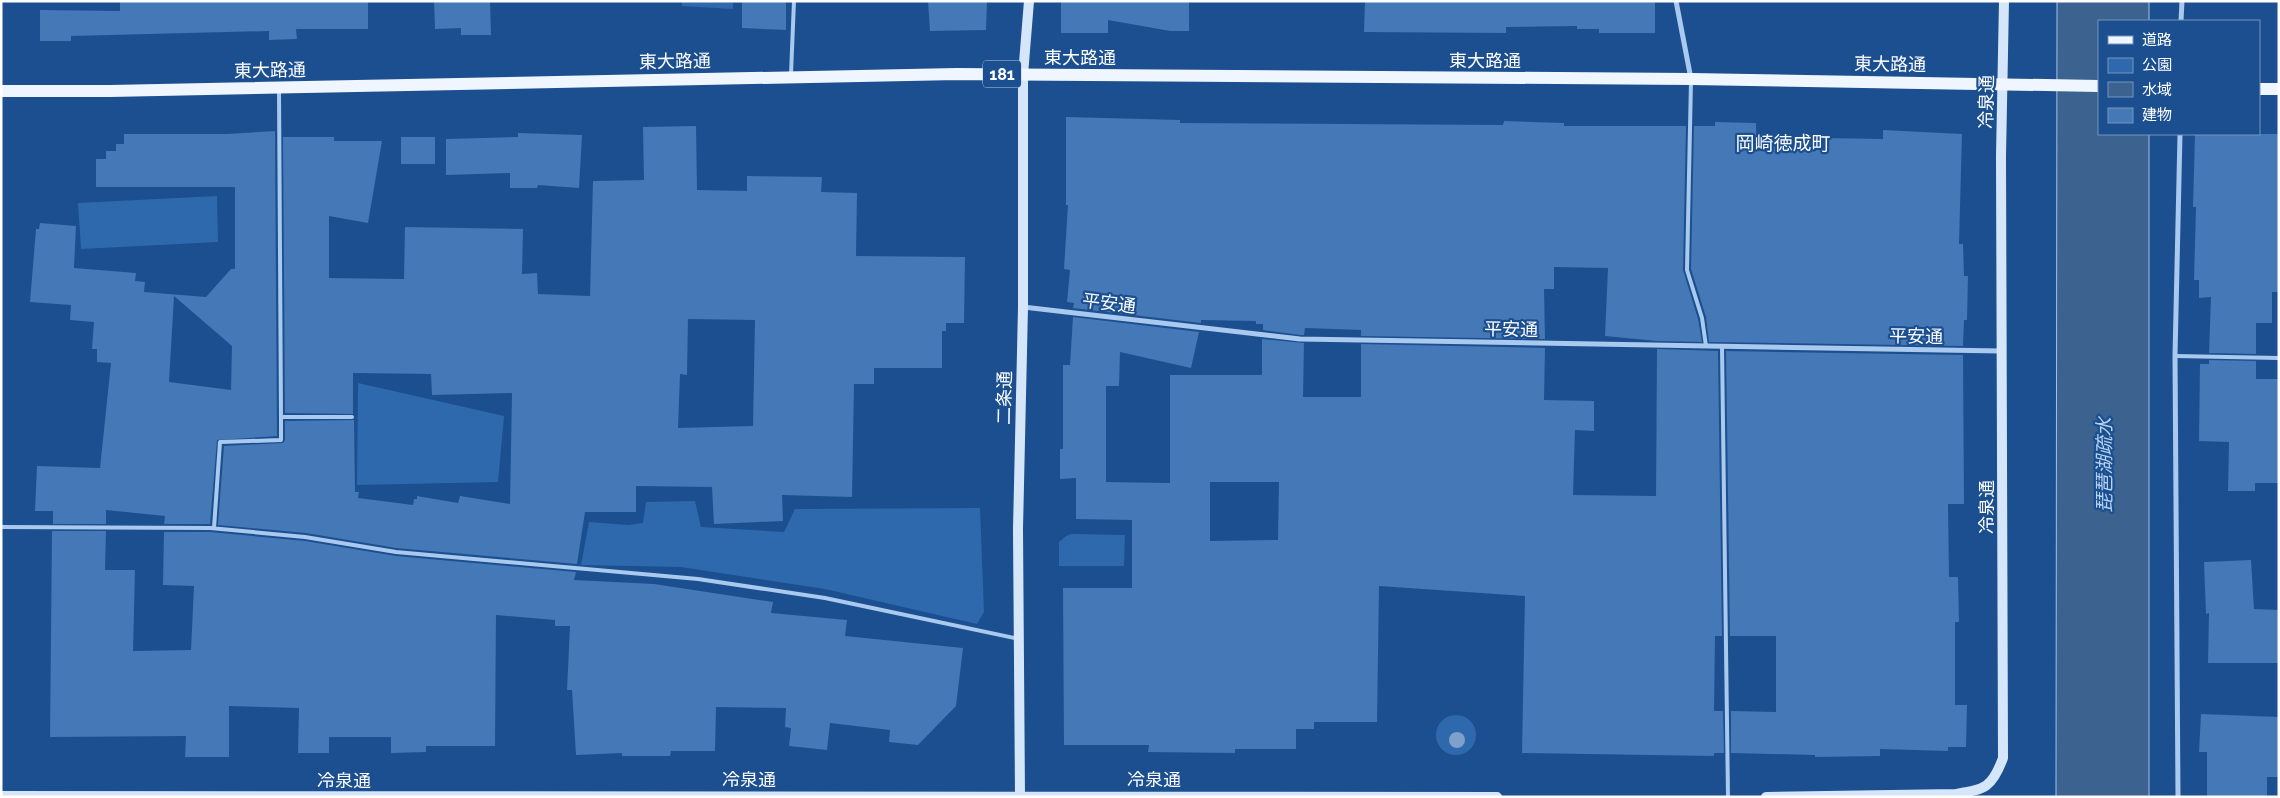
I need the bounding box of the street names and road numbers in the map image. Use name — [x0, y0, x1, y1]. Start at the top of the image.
street label: 東大路通 — [1044, 47, 1116, 68]
street label: 東大路通 — [639, 50, 711, 72]
street label: 東大路通 — [1449, 50, 1521, 71]
street label: 東大路通 — [1854, 53, 1926, 75]
street label: 東大路通 — [234, 59, 306, 81]
road number: 181 — [983, 61, 1021, 88]
street label: 冷泉通 — [1975, 75, 1997, 129]
street label: 平安通 — [1081, 289, 1137, 317]
street label: 平安通 — [1484, 318, 1538, 340]
street label: 平安通 — [1889, 325, 1943, 347]
street label: 二条通 — [993, 371, 1015, 425]
street label: 冷泉通 — [1976, 480, 1997, 534]
street label: 冷泉通 — [722, 769, 776, 790]
street label: 冷泉通 — [1127, 769, 1181, 790]
street label: 冷泉通 — [317, 770, 371, 791]

